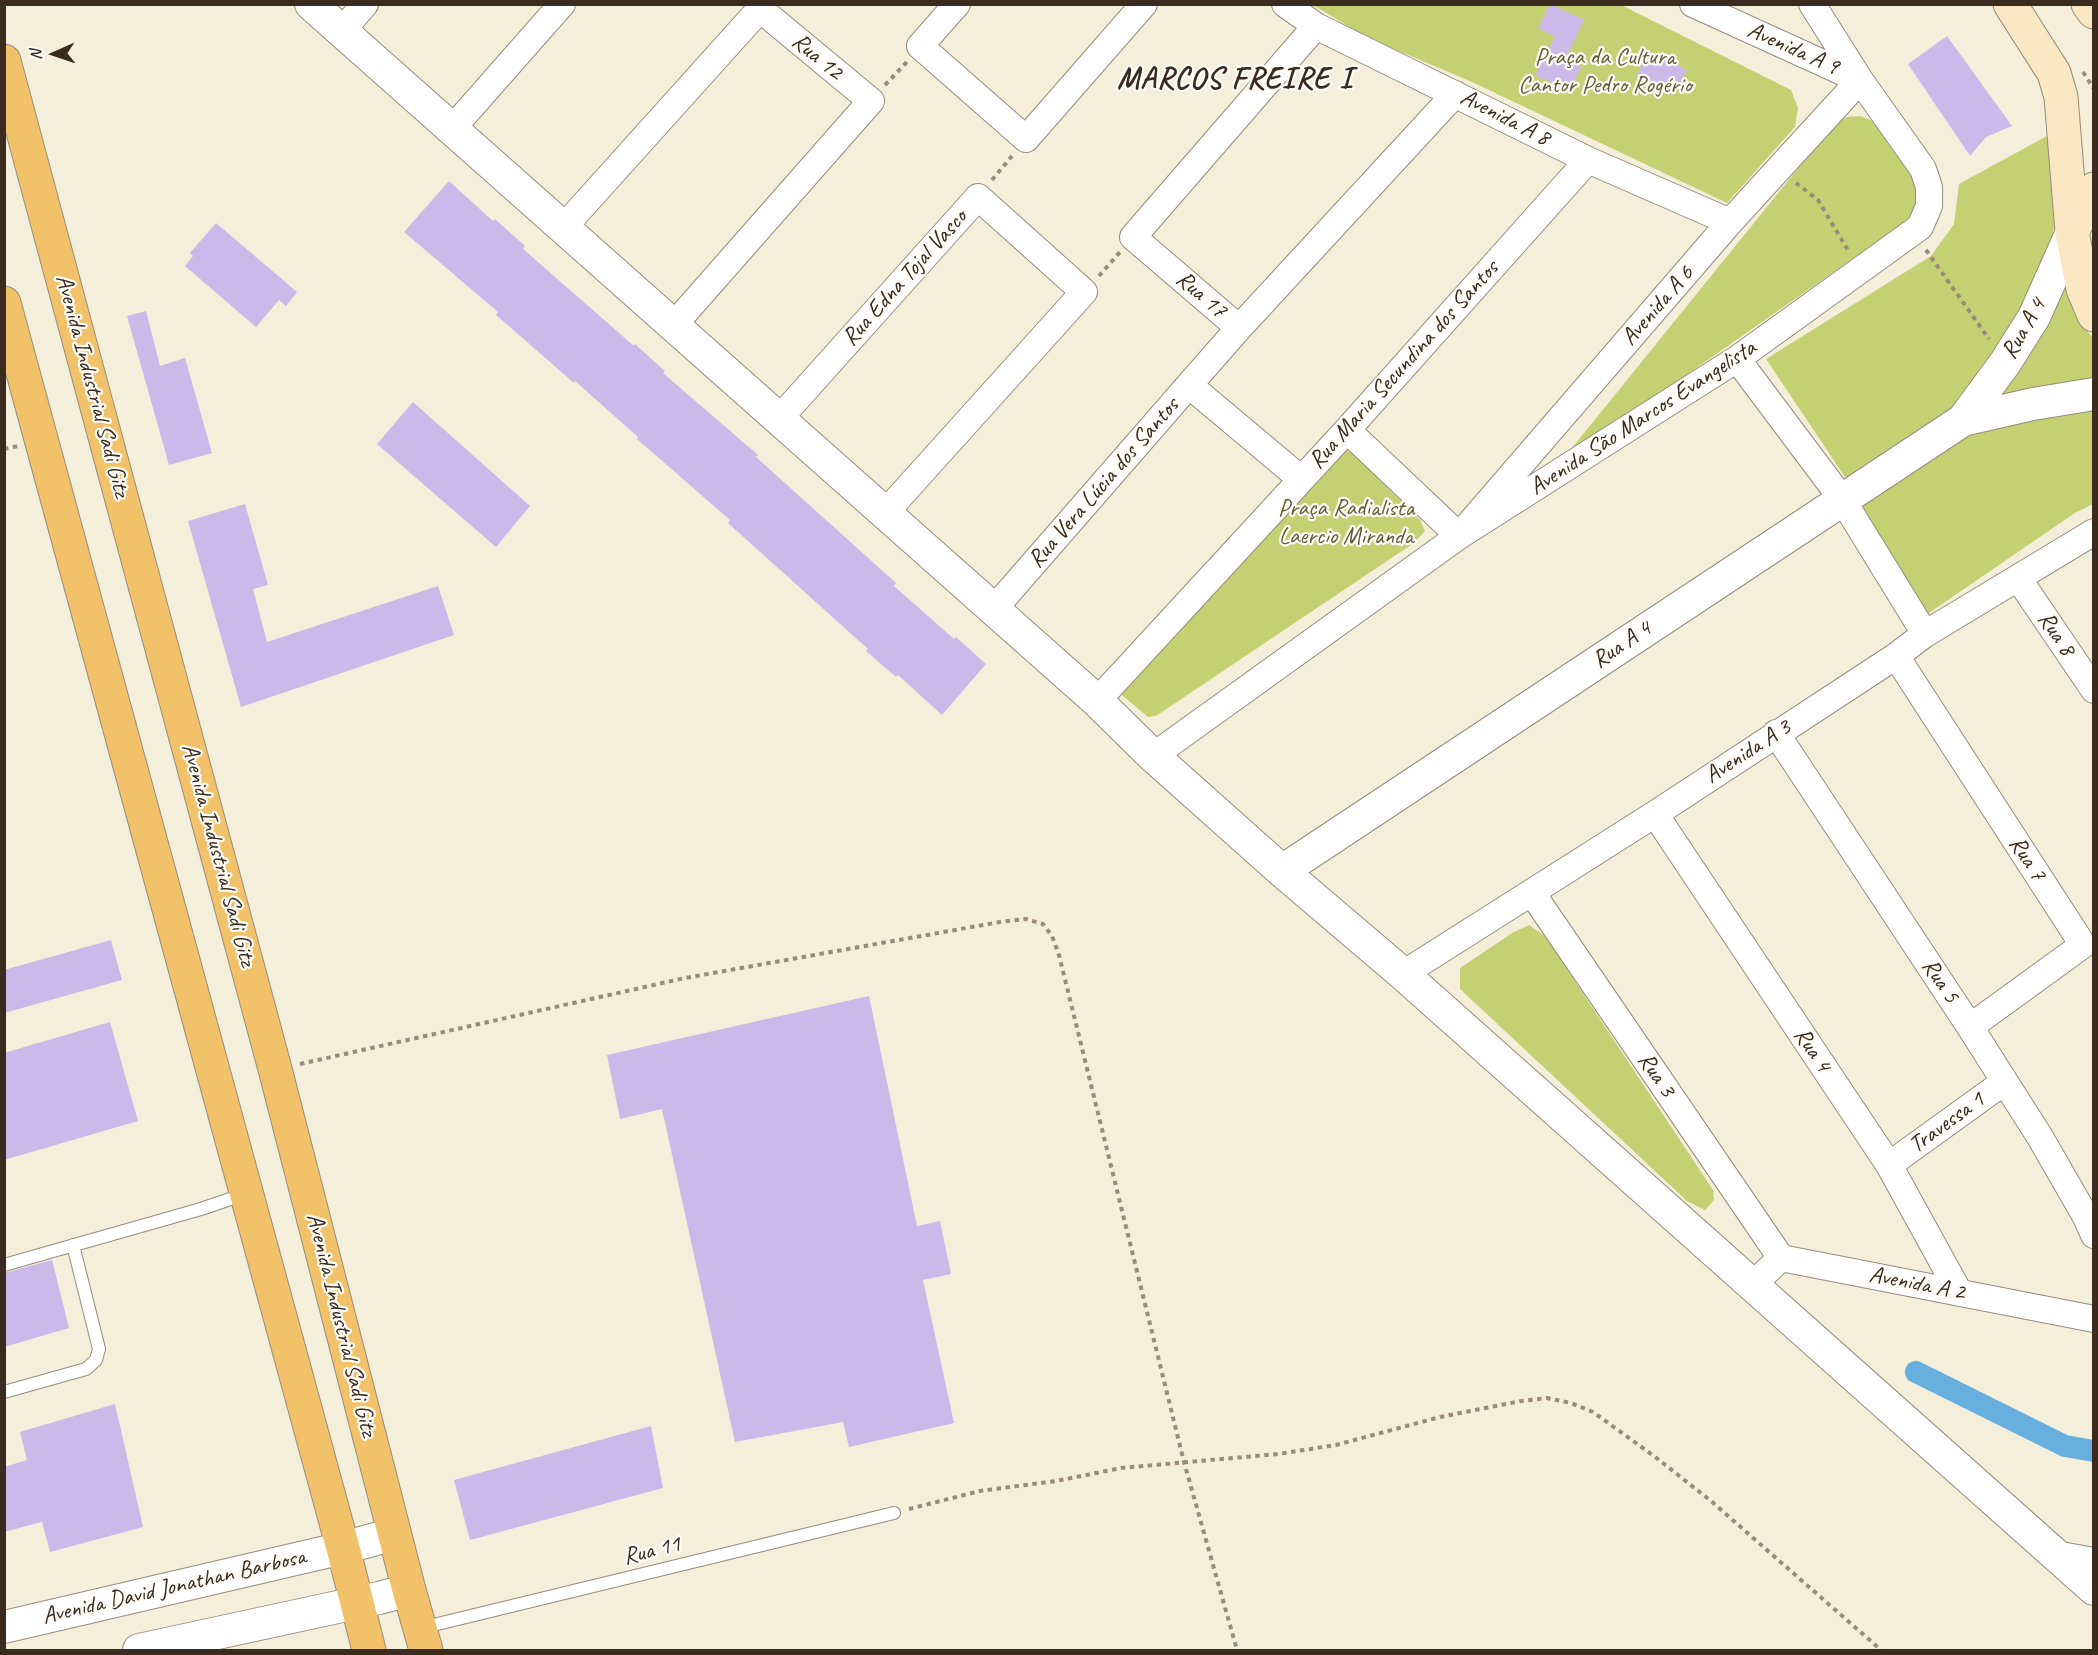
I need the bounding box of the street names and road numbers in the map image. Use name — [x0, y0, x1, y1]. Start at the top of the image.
street label: Avenida A 9 — [1743, 16, 1843, 82]
street label: Rua 12 — [785, 27, 849, 87]
street label: Avenida A 8 — [1455, 83, 1555, 153]
street label: Rua Edna Tojal Vasco — [836, 204, 974, 352]
street label: Rua Maria Secundina dos Santos — [1303, 255, 1505, 475]
street label: Avenida A 6 — [1615, 260, 1701, 352]
street label: Rua 17 — [1170, 265, 1232, 325]
street label: Avenida Industrial Sadi Gitz — [48, 272, 136, 500]
street label: Rua A 4 — [1995, 294, 2053, 364]
street label: Avenida São Marcos Evangelista — [1524, 334, 1762, 502]
street label: Rua Vera Lúcia dos Santos — [1022, 392, 1186, 574]
street label: Rua 8 — [2031, 606, 2081, 662]
street label: Rua A 4 — [1587, 615, 1657, 675]
street label: Avenida A 3 — [1700, 714, 1796, 790]
street label: Avenida Industrial Sadi Gitz — [174, 741, 262, 969]
street label: Rua 7 — [2002, 831, 2052, 887]
street label: Rua 5 — [1915, 953, 1965, 1009]
street label: Rua 4 — [1787, 1022, 1837, 1078]
street label: Rua 3 — [1631, 1047, 1681, 1103]
street label: Travessa 1 — [1903, 1086, 1991, 1160]
street label: Avenida Industrial Sadi Gitz — [299, 1210, 383, 1440]
street label: Avenida A 2 — [1867, 1261, 1967, 1307]
street label: Rua 11 — [620, 1530, 684, 1572]
street label: Avenida David Jonathan Barbosa — [40, 1543, 308, 1631]

